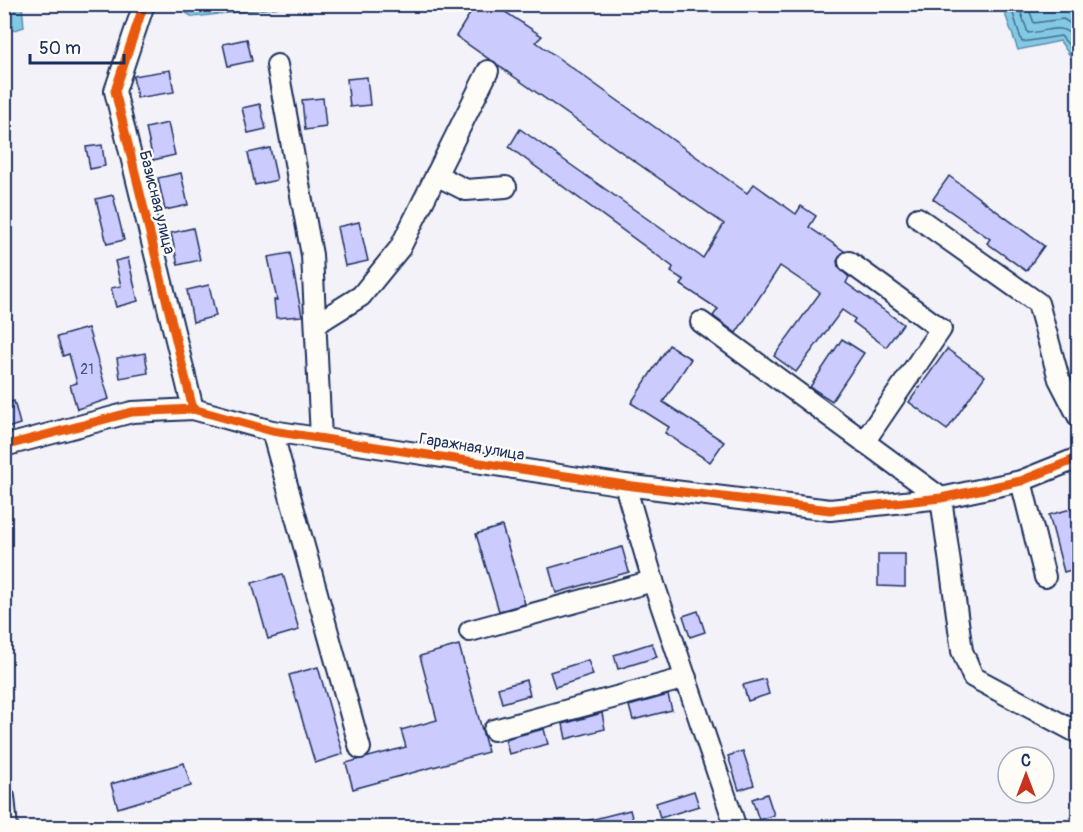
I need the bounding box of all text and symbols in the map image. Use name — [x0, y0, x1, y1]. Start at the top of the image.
scale bar — [30, 27, 124, 65]
text: 50 m — [39, 37, 81, 60]
street label: Базисная улица — [134, 148, 180, 256]
house number: 21 — [80, 361, 94, 378]
street label: Гаражная улица — [418, 429, 526, 465]
north arrow — [996, 745, 1056, 805]
text: С — [1021, 751, 1031, 771]

